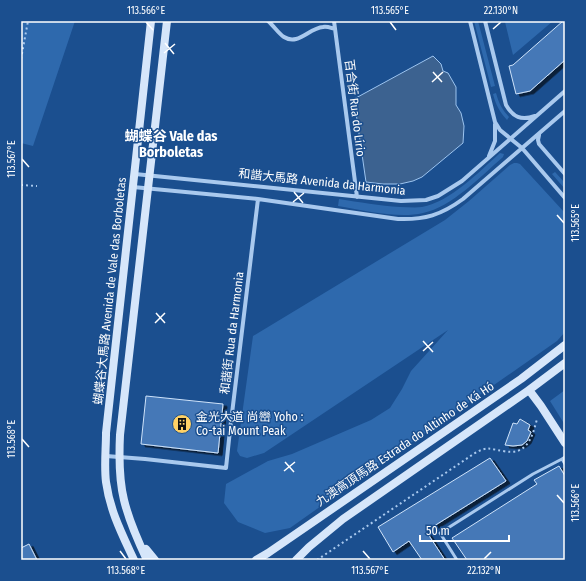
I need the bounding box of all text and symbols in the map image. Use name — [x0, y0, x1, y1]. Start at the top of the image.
text: 113.566°E — [127, 5, 165, 17]
text: 113.565°E — [371, 5, 409, 17]
text: 22.130°N — [484, 5, 518, 17]
street label: 百合街 Rua do Lírio — [342, 59, 368, 157]
district label: 蝴蝶谷 Vale das Borboletas — [125, 128, 217, 161]
text: 113.567°E — [6, 140, 18, 178]
street label: 和諧大馬路 Avenida da Harmonia — [238, 166, 406, 198]
street label: 蝴蝶谷大馬路 Avenida de Vale das Borboletas — [91, 176, 129, 406]
text: 113.565°E — [570, 204, 582, 242]
street label: 和諧街 Rua da Harmonia — [218, 271, 246, 395]
street label: 九澳高頂馬路 Estrada do Altinho de Ká Hó — [313, 379, 497, 509]
place label: 金光大道 尚巒 Yoho : Co-tai Mount Peak — [196, 410, 304, 438]
building icon: 金光大道 尚巒 Yoho : Co-tai Mount Peak — [171, 413, 193, 435]
text: 113.568°E — [6, 420, 18, 458]
text: 113.566°E — [570, 484, 582, 522]
scale bar — [420, 517, 509, 543]
text: 50 m — [426, 524, 450, 538]
text: 113.568°E — [107, 565, 145, 577]
text: 113.567°E — [351, 565, 389, 577]
text: 22.132°N — [467, 565, 501, 577]

